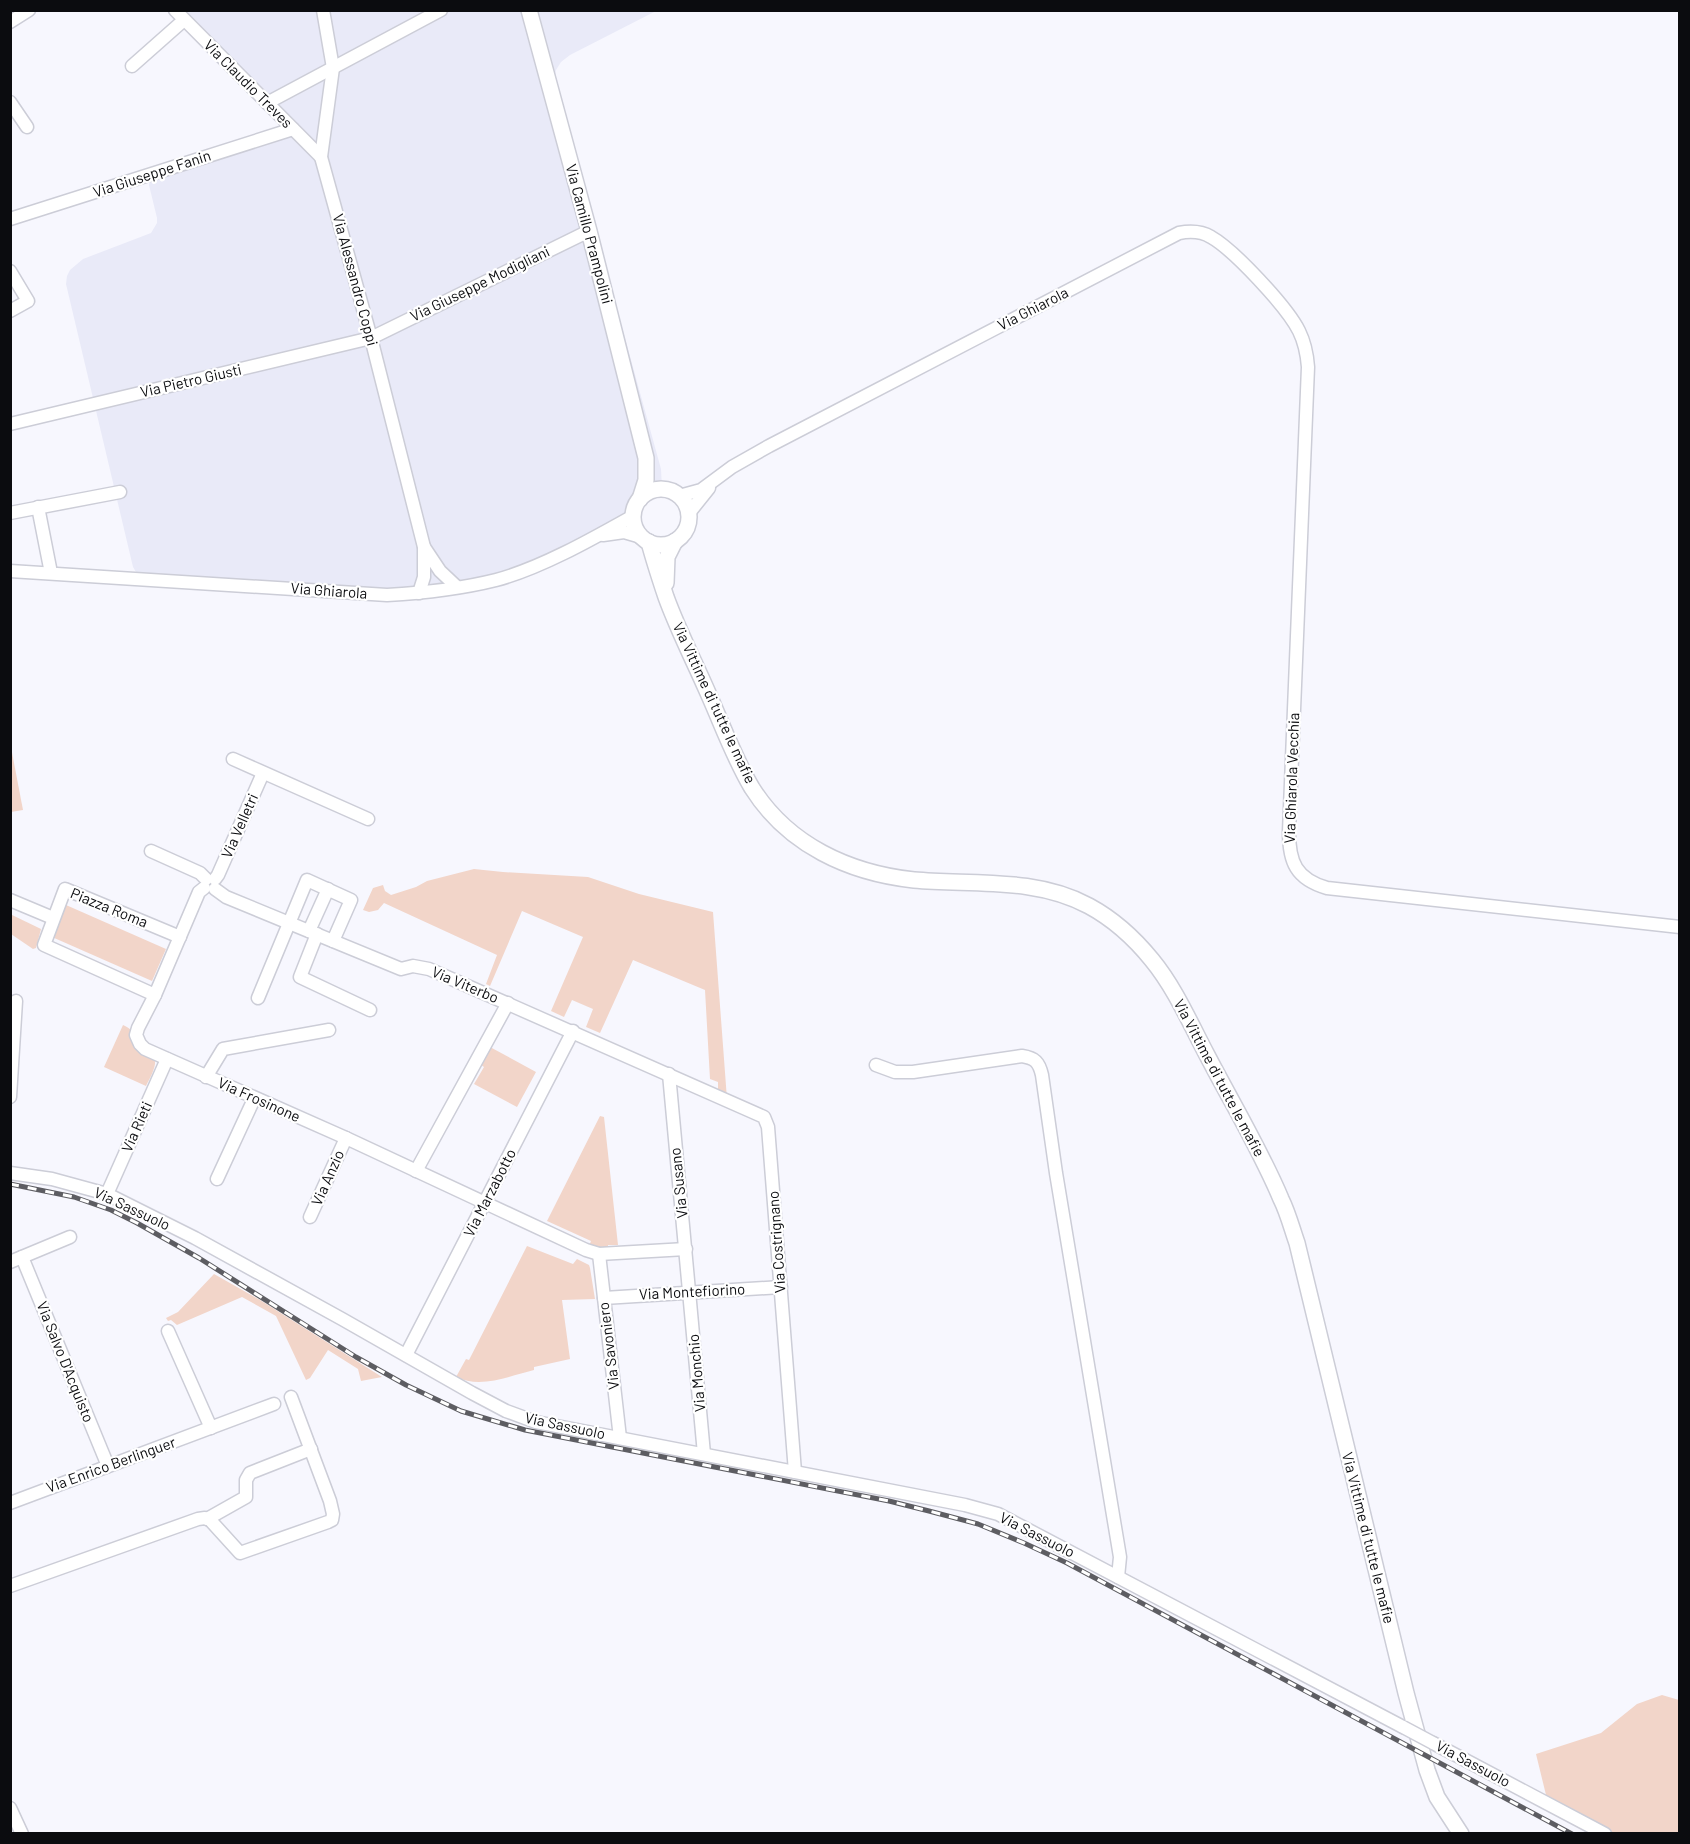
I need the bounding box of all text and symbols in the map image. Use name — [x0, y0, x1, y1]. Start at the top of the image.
street label: Via Claudio Treves — [201, 35, 297, 131]
street label: Via Giuseppe Fanin — [91, 146, 213, 201]
street label: Via Camillo Prampolini — [563, 162, 617, 306]
street label: Via Alessandro Coppi — [330, 212, 382, 348]
street label: Via Giuseppe Modigliani — [407, 242, 552, 325]
street label: Via Ghiarola — [994, 283, 1071, 334]
street label: Via Pietro Giusti — [138, 360, 243, 400]
street label: Via Ghiarola — [290, 578, 368, 602]
street label: Via Vittime di tutte le mafie — [670, 619, 760, 786]
street label: Via Ghiarola Vecchia — [1280, 712, 1302, 844]
street label: Via Velletri — [217, 790, 261, 861]
street label: Piazza Roma — [68, 883, 151, 931]
street label: Via Viterbo — [429, 962, 502, 1006]
street label: Via Vittime di tutte le mafie — [1171, 996, 1269, 1159]
street label: Via Frosinone — [215, 1073, 303, 1125]
street label: Via Rieti — [117, 1098, 155, 1155]
street label: Via Marzabotto — [459, 1145, 519, 1240]
street label: Via Anzio — [307, 1147, 347, 1208]
street label: Via Susano — [665, 1147, 691, 1219]
street label: Via Sassuolo — [92, 1183, 173, 1234]
street label: Via Costrignano — [763, 1190, 789, 1294]
street label: Via Montefiorino — [638, 1279, 746, 1303]
street label: Via Salvo D'Acquisto — [33, 1298, 98, 1425]
street label: Via Savoniero — [594, 1301, 622, 1391]
street label: Via Monchio — [684, 1333, 708, 1413]
street label: Via Sassuolo — [523, 1408, 607, 1442]
street label: Via Enrico Berlinguer — [43, 1432, 178, 1496]
street label: Via Vittime di tutte le mafie — [1339, 1450, 1399, 1625]
street label: Via Sassuolo — [997, 1508, 1078, 1561]
street label: Via Sassuolo — [1433, 1736, 1514, 1790]

